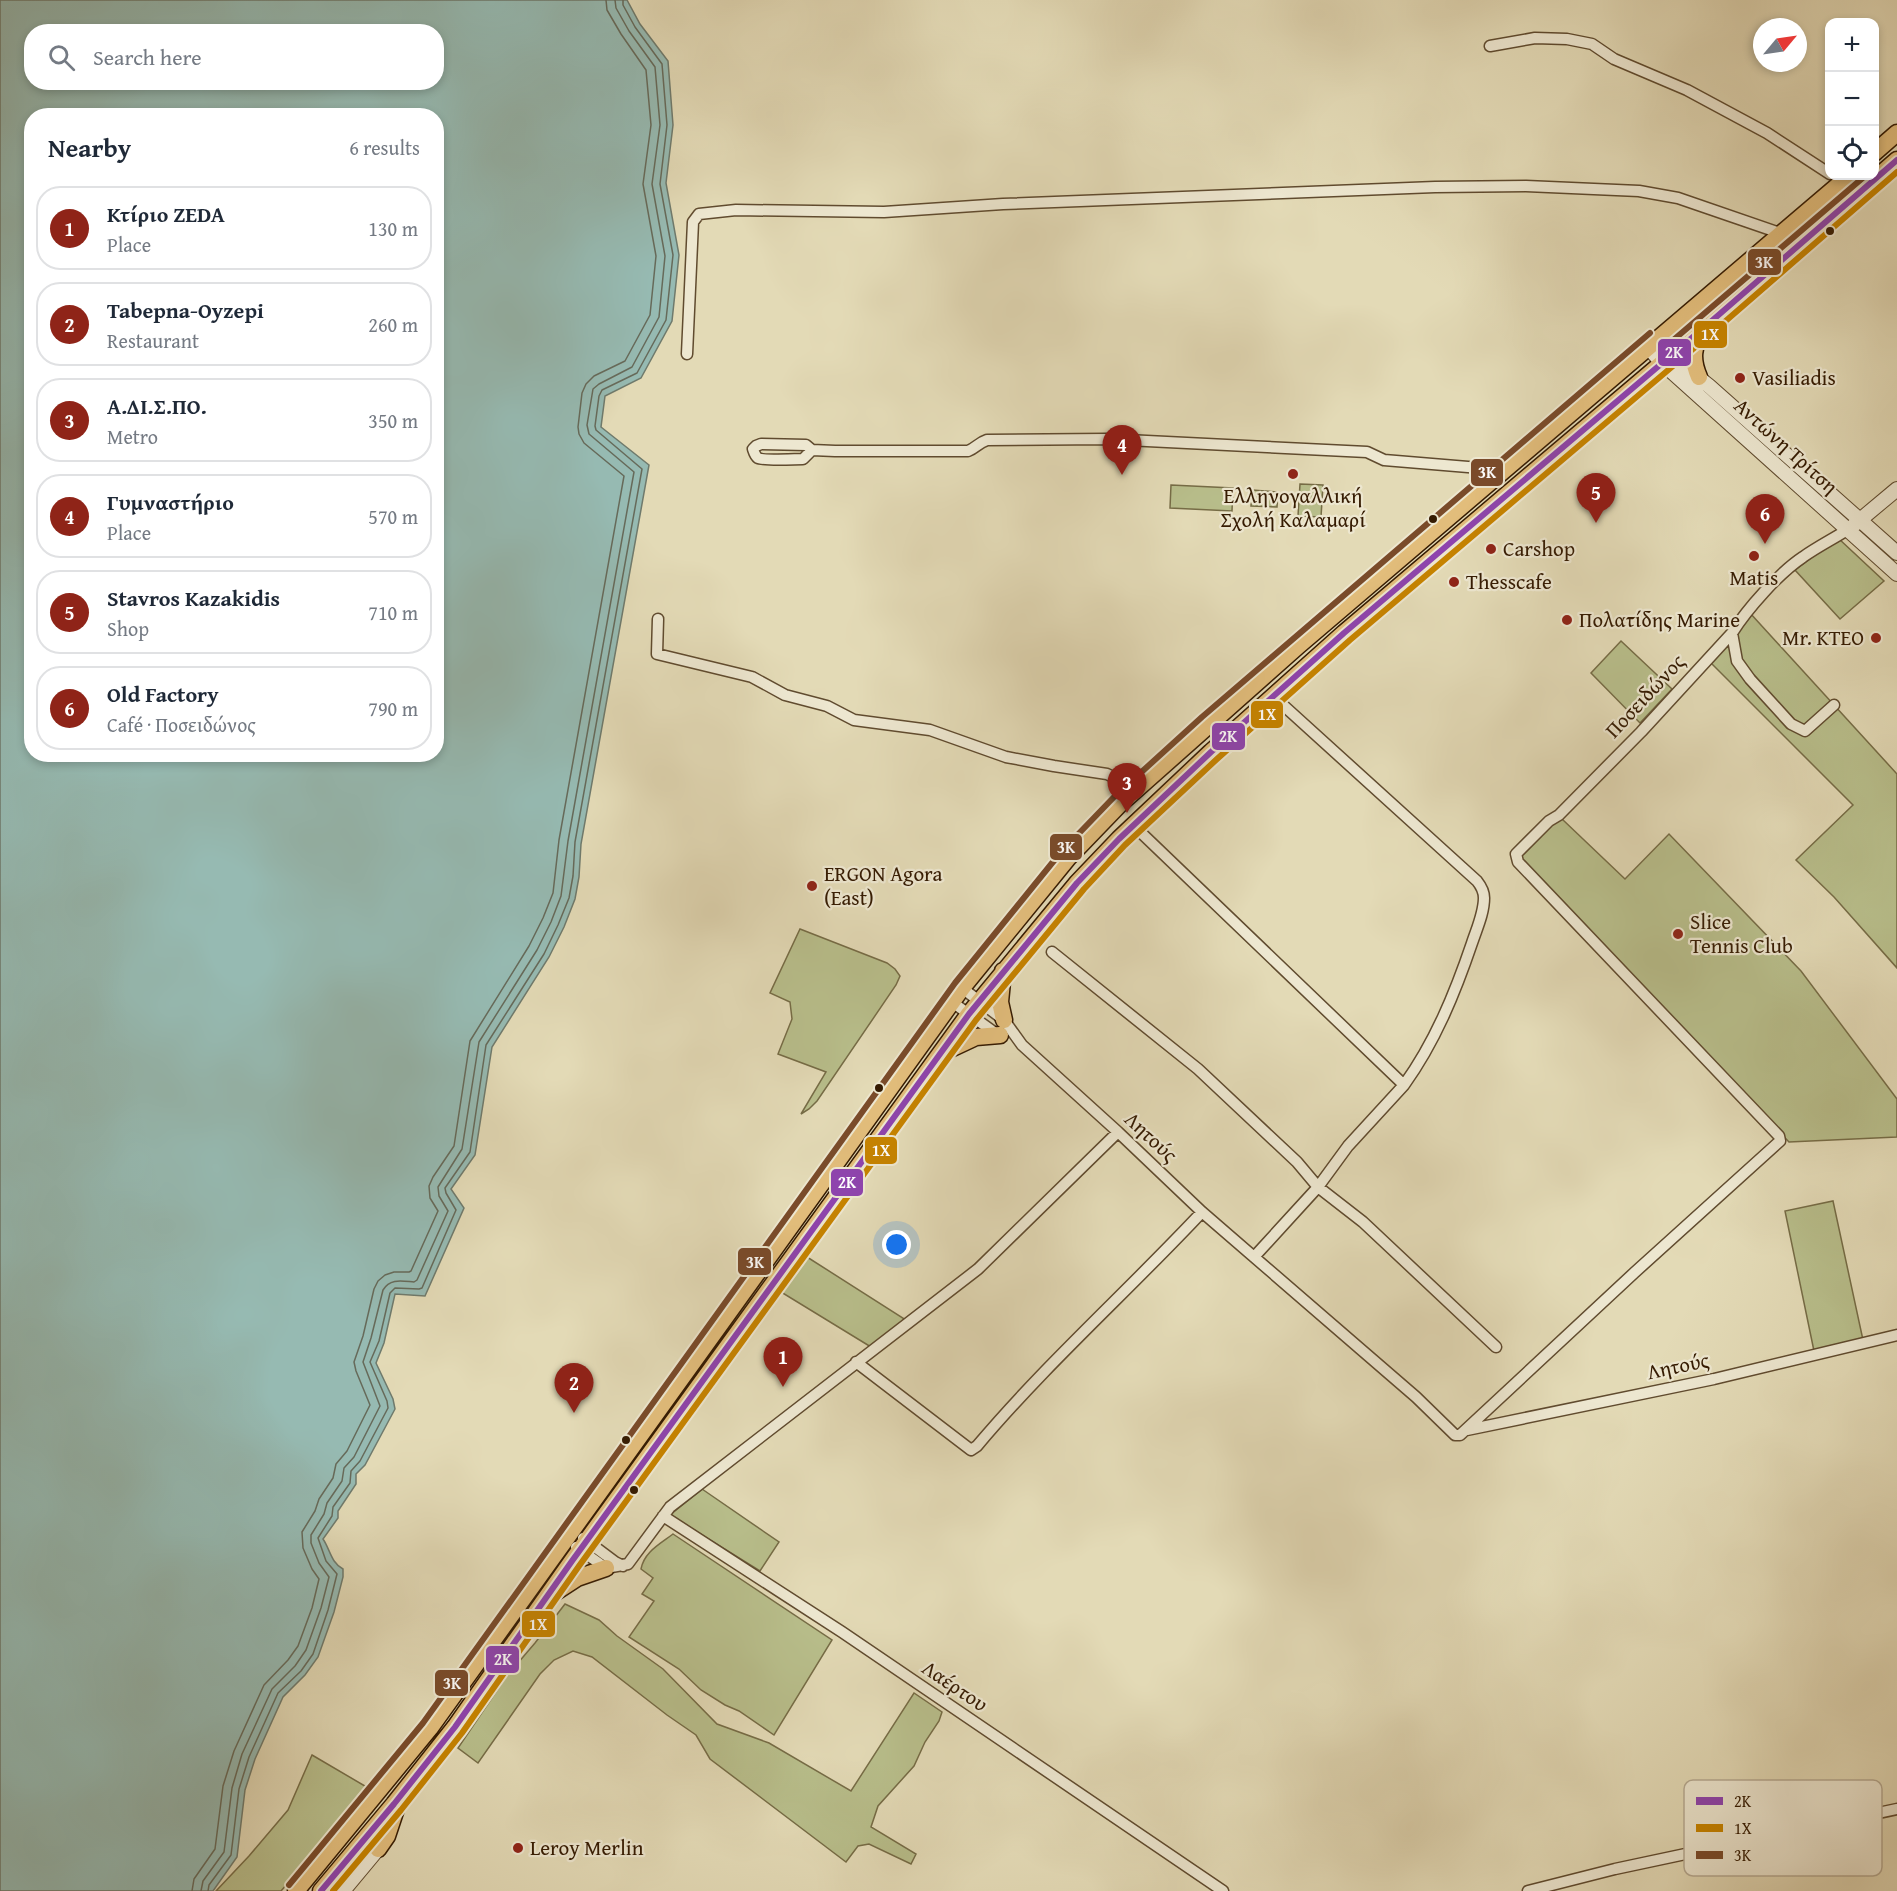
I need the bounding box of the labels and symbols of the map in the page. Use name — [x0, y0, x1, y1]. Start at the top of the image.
north arrow — [1753, 18, 1807, 72]
unlabelled marker — [1824, 225, 1836, 237]
line badge: 3Κ — [1747, 248, 1782, 276]
text: 3Κ — [1755, 250, 1774, 274]
line badge: 1Χ — [1693, 320, 1728, 349]
text: 1Χ — [1701, 322, 1719, 346]
line badge: 2Κ — [1657, 338, 1692, 367]
text: 2Κ — [1665, 340, 1684, 364]
place label: Vasiliadis — [1752, 362, 1836, 393]
marker: Vasiliadis — [1733, 371, 1747, 385]
street label: Αντώνη Τρίτση — [1727, 390, 1845, 501]
pin: 4 — [1102, 426, 1142, 475]
line badge: 3Κ — [1470, 458, 1504, 487]
text: 3Κ — [1478, 460, 1497, 484]
marker: Ελληνογαλλική Σχολή Καλαμαρί — [1286, 467, 1300, 481]
pin: 5 — [1576, 474, 1616, 523]
place label: Ελληνογαλλική Σχολή Καλαμαρί — [1220, 480, 1366, 535]
pin: 6 — [1746, 494, 1784, 544]
unlabelled marker — [1427, 513, 1439, 525]
place label: Carshop — [1503, 533, 1575, 564]
marker: Carshop — [1484, 542, 1498, 556]
marker: Matis — [1747, 549, 1761, 563]
place label: Matis — [1730, 562, 1778, 593]
place label: Thesscafe — [1466, 566, 1552, 597]
marker: Thesscafe — [1447, 575, 1461, 589]
place label: Πολατίδης Marine — [1579, 604, 1740, 635]
marker: Πολατίδης Marine — [1560, 613, 1574, 627]
place label: Mr. KTEO — [1782, 622, 1864, 653]
marker: Mr. KTEO — [1869, 631, 1883, 645]
street label: Ποσειδώνος — [1597, 646, 1692, 745]
line badge: 1Χ — [1250, 700, 1284, 729]
text: 1Χ — [1258, 702, 1276, 726]
line badge: 2Κ — [1211, 722, 1246, 751]
text: 2Κ — [1219, 724, 1238, 748]
pin: 3 — [1108, 764, 1146, 813]
line badge: 3Κ — [1049, 833, 1083, 861]
text: 3Κ — [1057, 835, 1076, 859]
place label: ERGON Agora (East) — [824, 858, 943, 913]
marker: ERGON Agora (East) — [805, 879, 819, 893]
place label: Slice Tennis Club — [1690, 906, 1793, 961]
marker: Slice Tennis Club — [1671, 927, 1685, 941]
unlabelled marker — [873, 1082, 885, 1094]
street label: Λητούς — [1118, 1104, 1185, 1170]
line badge: 1Χ — [864, 1136, 898, 1165]
text: 1Χ — [872, 1138, 890, 1162]
line badge: 2Κ — [830, 1168, 864, 1197]
text: 2Κ — [838, 1170, 857, 1194]
your location — [882, 1230, 911, 1259]
line badge: 3Κ — [737, 1247, 772, 1276]
text: 3Κ — [746, 1250, 765, 1274]
pin: 1 — [764, 1338, 802, 1387]
street label: Λητούς — [1644, 1344, 1712, 1387]
pin: 2 — [554, 1364, 594, 1413]
unlabelled marker — [620, 1434, 632, 1446]
unlabelled marker — [628, 1484, 640, 1496]
line badge: 1Χ — [521, 1610, 556, 1638]
text: 1Χ — [529, 1612, 547, 1636]
line badge: 2Κ — [485, 1645, 520, 1674]
text: 2Κ — [494, 1647, 513, 1671]
street label: Λαέρτου — [916, 1652, 995, 1719]
line badge: 3Κ — [434, 1669, 469, 1697]
text: 3Κ — [443, 1671, 462, 1695]
legend — [1684, 1780, 1882, 1876]
text: 2Κ — [1734, 1789, 1752, 1813]
text: 1Χ — [1734, 1816, 1752, 1840]
place label: Leroy Merlin — [530, 1832, 644, 1863]
marker: Leroy Merlin — [511, 1841, 525, 1855]
text: 3Κ — [1734, 1843, 1752, 1867]

